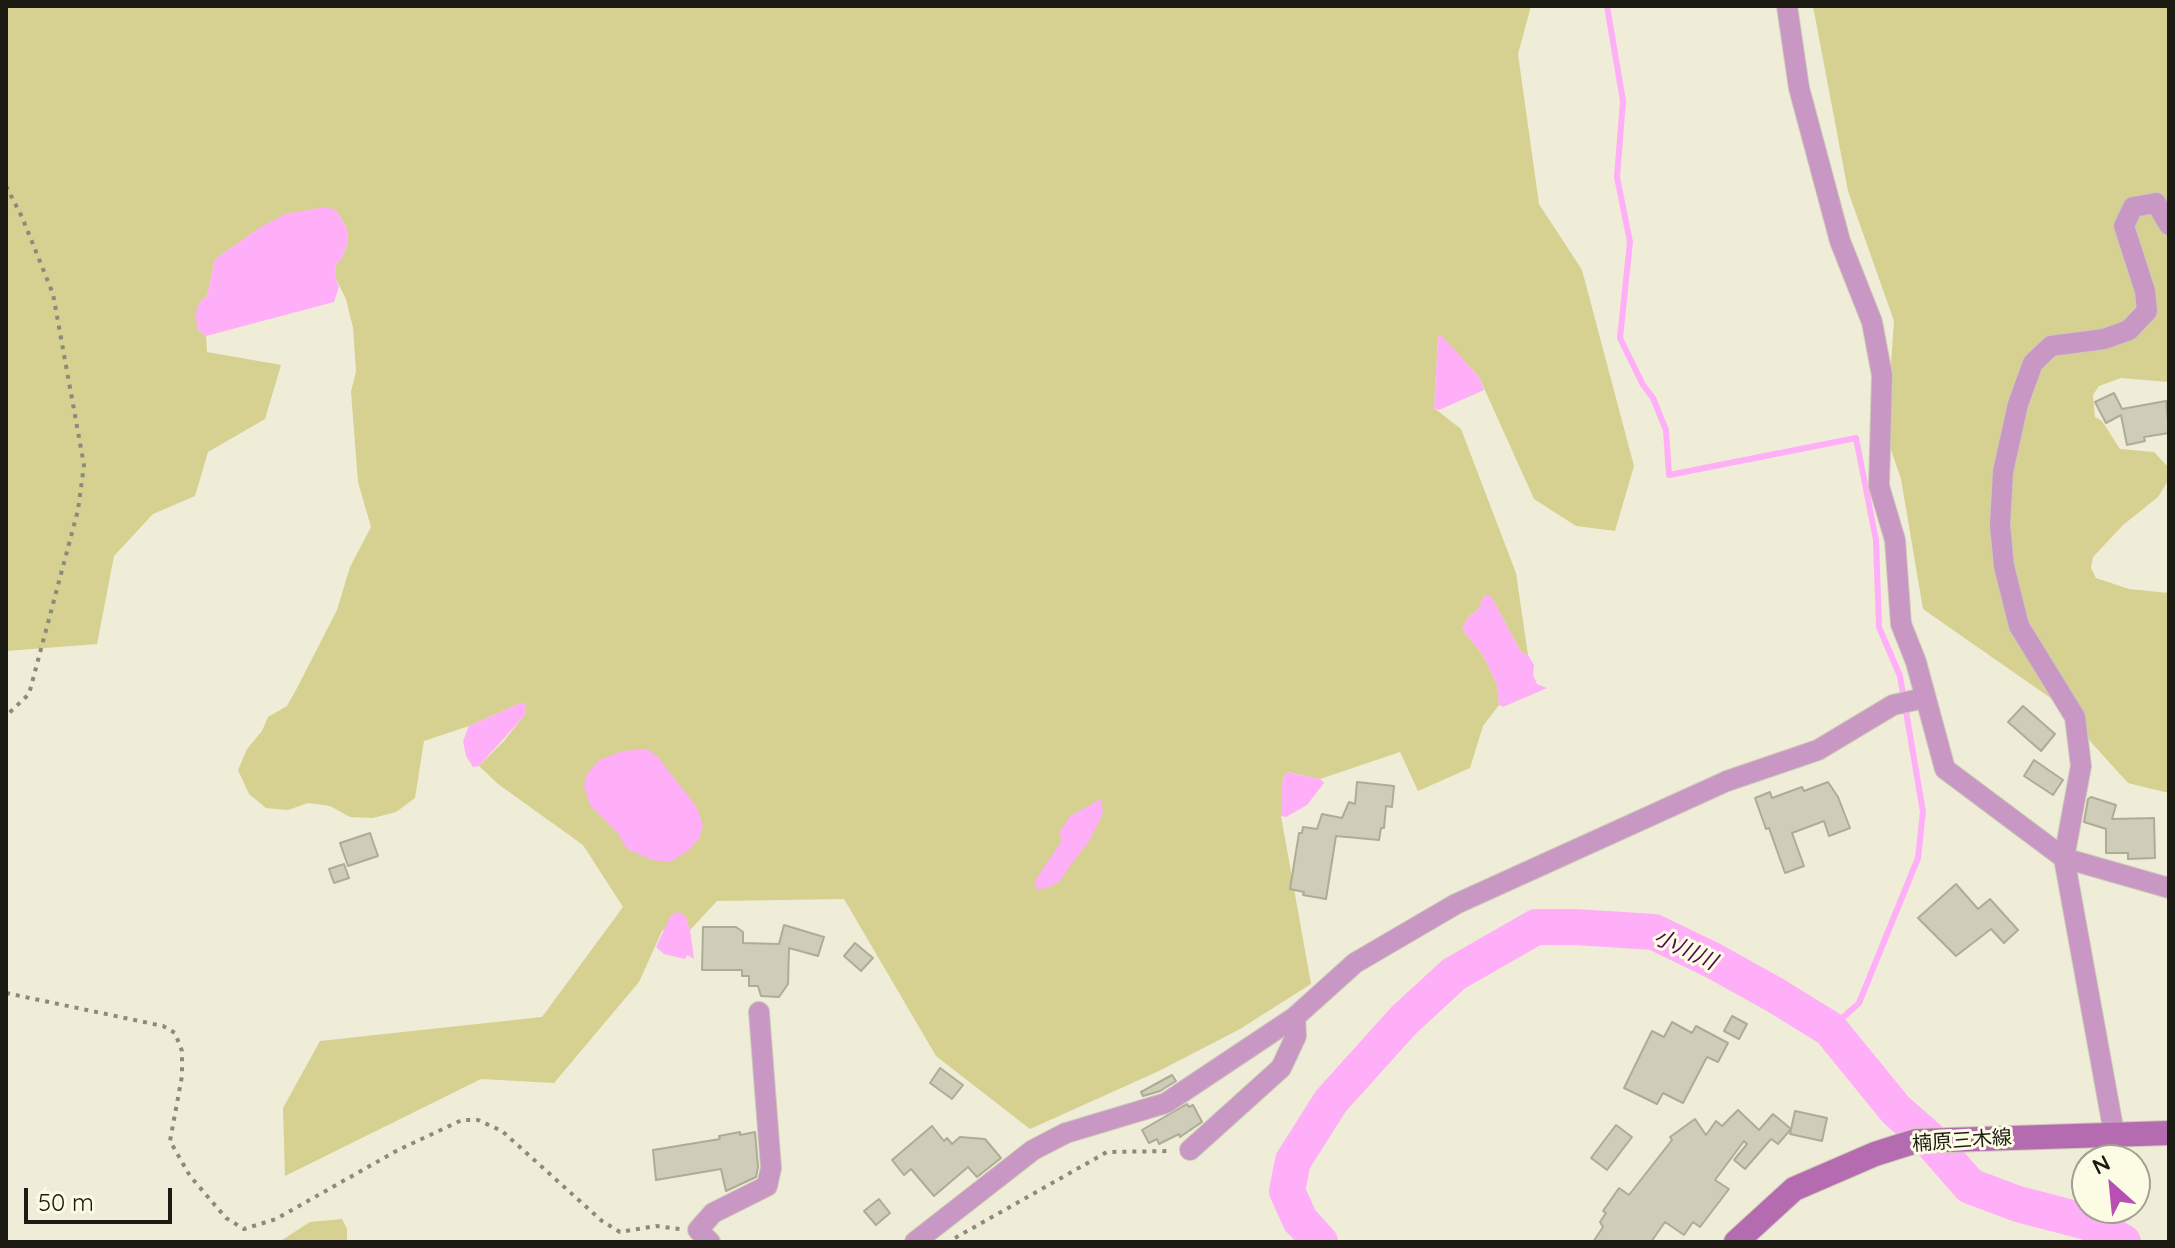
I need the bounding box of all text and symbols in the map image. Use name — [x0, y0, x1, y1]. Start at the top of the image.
water label: 小川川 — [1650, 924, 1720, 976]
street label: 楠原三木線 — [1911, 1126, 2013, 1156]
north arrow — [2071, 1144, 2151, 1224]
text: N — [2087, 1148, 2115, 1181]
scale bar — [28, 1172, 176, 1222]
text: 50 m — [38, 1187, 94, 1217]

